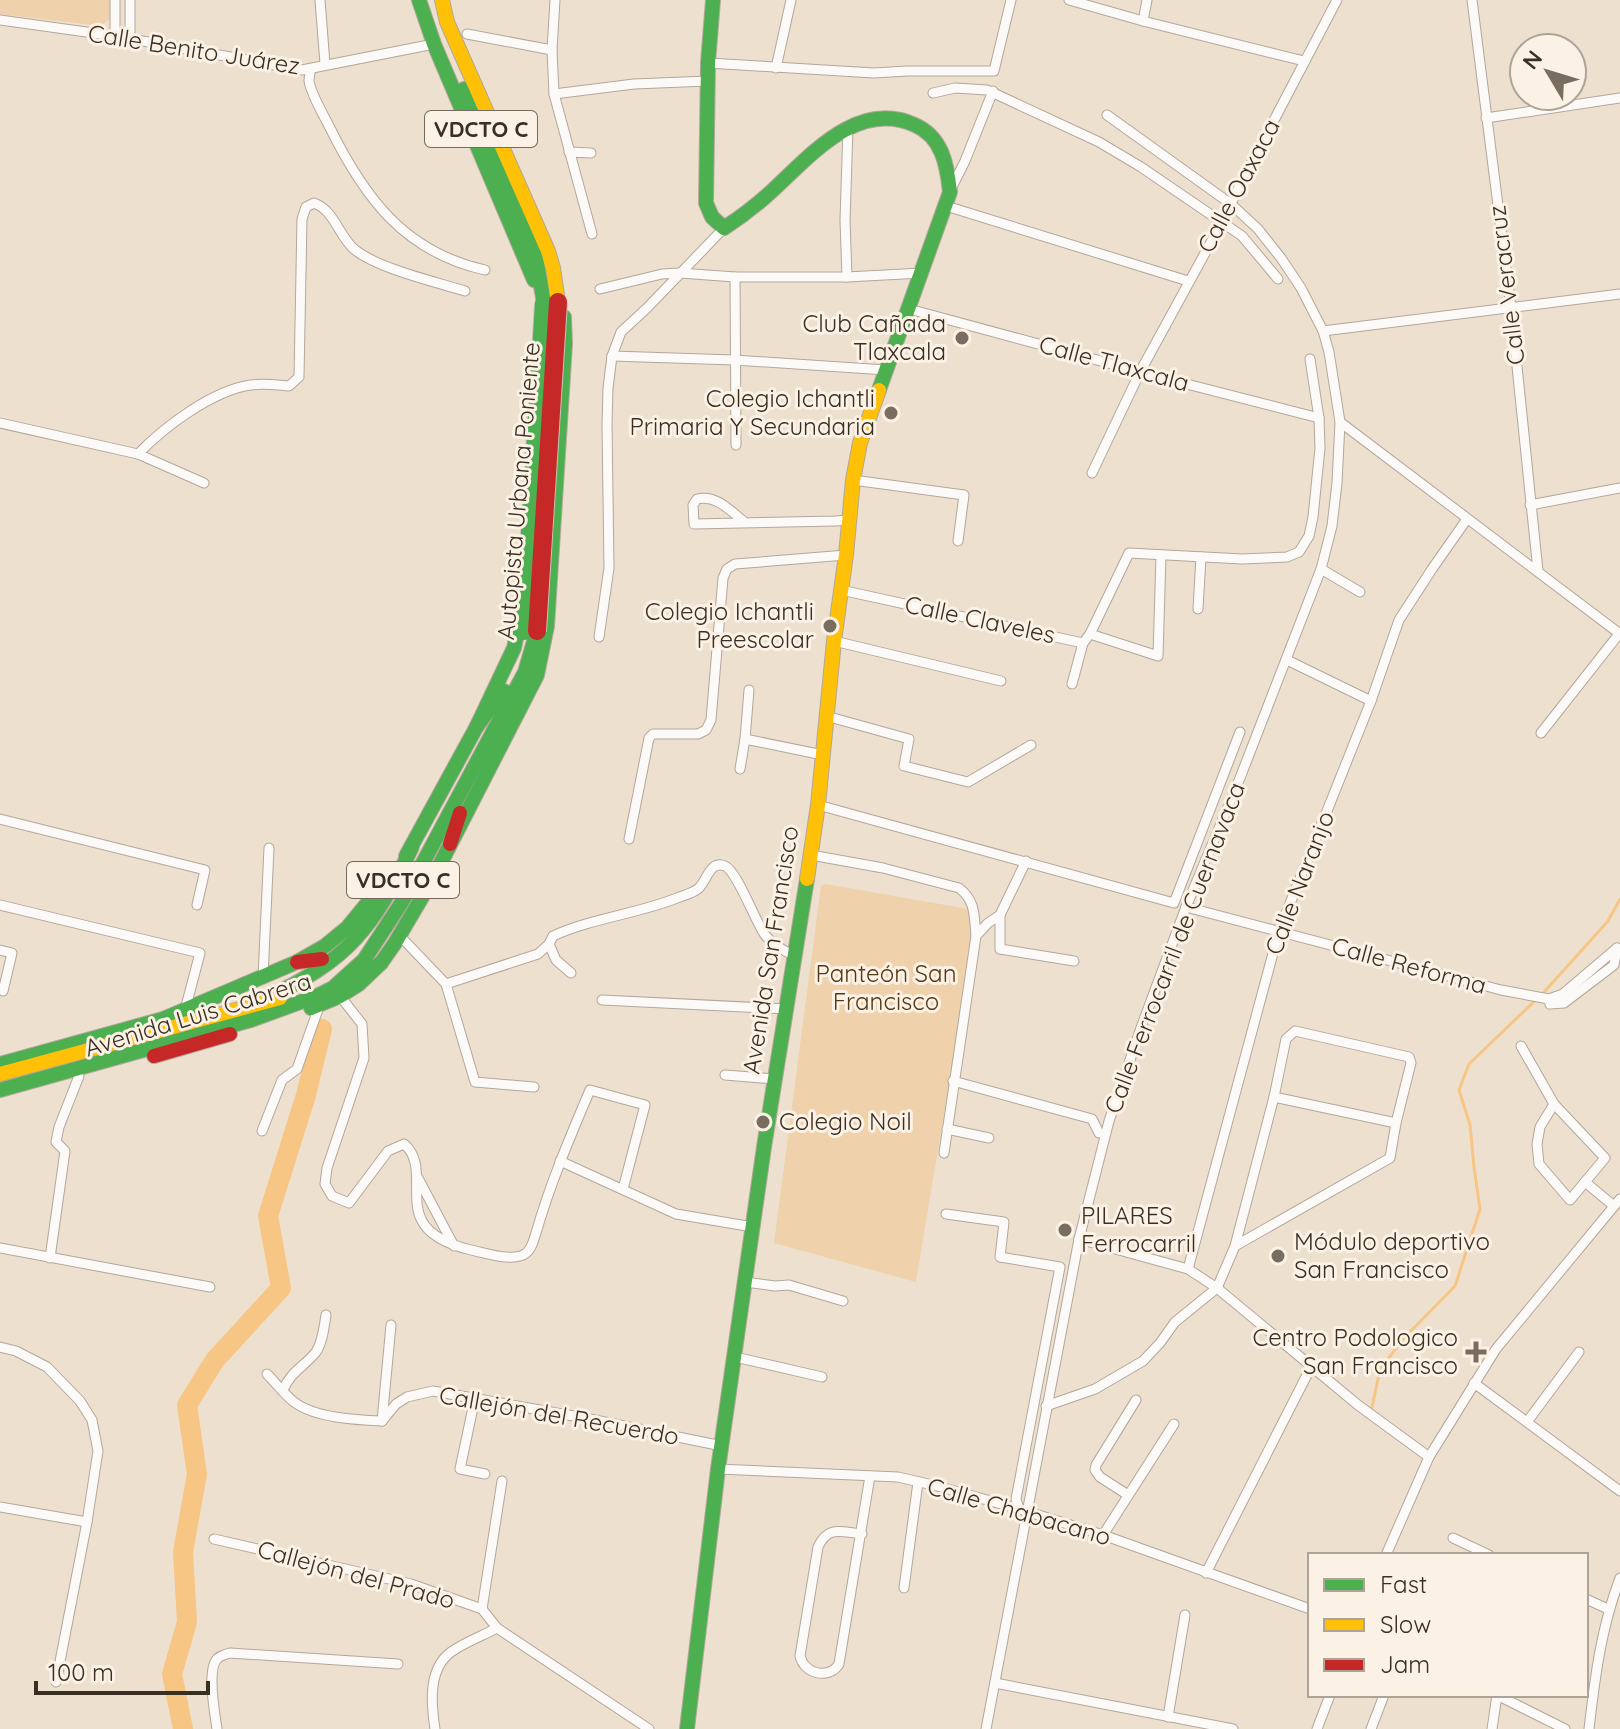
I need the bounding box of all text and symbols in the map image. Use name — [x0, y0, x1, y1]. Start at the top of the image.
street label: Calle Benito Juárez — [86, 17, 302, 81]
north arrow — [1508, 32, 1588, 112]
text: N — [1516, 45, 1548, 75]
road number: VDCTO C — [425, 111, 537, 147]
street label: Calle Oaxaca — [1190, 114, 1286, 258]
street label: Calle Veracruz — [1481, 204, 1531, 367]
place label: Club Cañada Tlaxcala — [802, 308, 946, 366]
marker: Club Cañada Tlaxcala — [953, 329, 971, 347]
street label: Calle Tlaxcala — [1036, 329, 1193, 397]
street label: Autopista Urbana Poniente — [490, 341, 546, 641]
place label: Colegio Ichantli Primaria Y Secundaria — [629, 383, 875, 441]
marker: Colegio Ichantli Primaria Y Secundaria — [882, 404, 900, 422]
street label: Calle Claveles — [902, 588, 1058, 650]
place label: Colegio Ichantli Preescolar — [645, 596, 814, 654]
marker: Colegio Ichantli Preescolar — [821, 617, 839, 635]
street label: Calle Ferrocarril de Cuernavaca — [1097, 778, 1251, 1117]
street label: Calle Naranjo — [1258, 807, 1340, 959]
street label: Avenida San Francisco — [736, 824, 804, 1076]
road number: VDCTO C — [347, 862, 459, 898]
street label: Calle Reforma — [1329, 930, 1490, 1000]
park label: Panteón San Francisco — [816, 958, 957, 1016]
street label: Avenida Luis Cabrera — [81, 965, 315, 1063]
place label: Colegio Noil — [779, 1106, 912, 1136]
marker: Colegio Noil — [754, 1113, 772, 1131]
place label: PILARES Ferrocarril — [1081, 1200, 1196, 1258]
marker: PILARES Ferrocarril — [1056, 1221, 1074, 1239]
place label: Módulo deportivo San Francisco — [1294, 1226, 1490, 1284]
marker: Módulo deportivo San Francisco — [1269, 1247, 1287, 1265]
place label: Centro Podologico San Francisco — [1253, 1322, 1458, 1380]
marker: Centro Podologico San Francisco — [1465, 1341, 1487, 1363]
street label: Callejón del Recuerdo — [437, 1379, 681, 1451]
street label: Calle Chabacano — [924, 1471, 1114, 1552]
street label: Callejón del Prado — [254, 1533, 458, 1615]
legend — [1308, 1553, 1588, 1697]
text: Fast — [1380, 1569, 1427, 1599]
text: Slow — [1380, 1609, 1431, 1639]
scale bar — [36, 1645, 208, 1695]
text: Jam — [1380, 1649, 1430, 1679]
text: 100 m — [48, 1657, 114, 1687]

